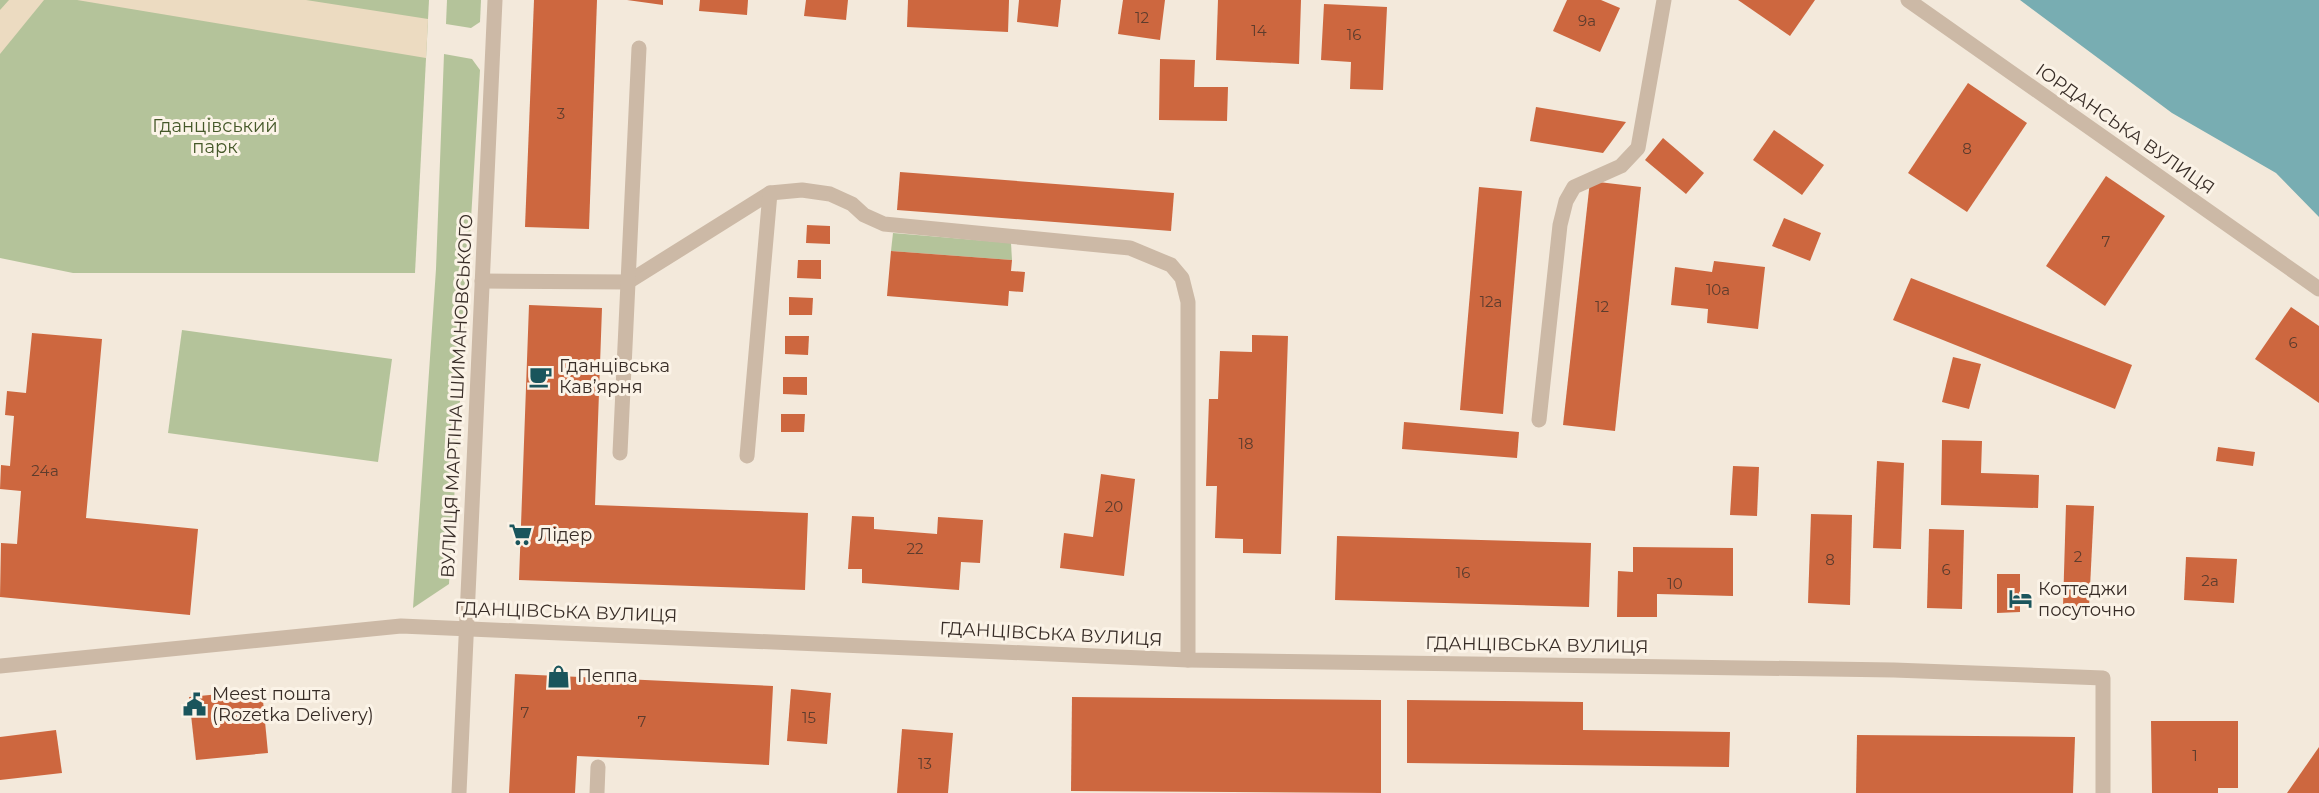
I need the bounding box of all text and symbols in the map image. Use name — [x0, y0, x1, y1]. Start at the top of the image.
house number: 12 — [1135, 8, 1149, 27]
house number: 9а — [1578, 11, 1596, 30]
house number: 14 — [1251, 21, 1267, 40]
house number: 16 — [1347, 25, 1361, 44]
street label: ІОРДАНСЬКА ВУЛИЦЯ — [2031, 59, 2219, 199]
house number: 3 — [557, 104, 565, 123]
park label: Гданцівський парк — [152, 115, 278, 158]
house number: 8 — [1962, 139, 1972, 158]
street label: ВУЛИЦЯ МАРТІНА ШИМАНОВСЬКОГО — [436, 213, 478, 579]
house number: 7 — [2102, 232, 2111, 251]
house number: 10а — [1706, 280, 1730, 299]
house number: 12а — [1480, 292, 1502, 311]
house number: 12 — [1595, 297, 1609, 316]
house number: 6 — [2288, 333, 2298, 352]
place label: Гданцівська Кавʼярня — [559, 355, 670, 398]
cafe icon: Гданцівська Кавʼярня — [528, 363, 554, 389]
house number: 18 — [1239, 434, 1254, 453]
house number: 24а — [31, 461, 59, 480]
house number: 20 — [1105, 497, 1123, 516]
supermarket icon: Лідер — [507, 522, 533, 548]
place label: Лідер — [538, 524, 592, 546]
house number: 22 — [906, 539, 924, 558]
house number: 2 — [2074, 547, 2082, 566]
house number: 8 — [1825, 550, 1835, 569]
house number: 6 — [1941, 560, 1951, 579]
house number: 16 — [1456, 563, 1470, 582]
house number: 2а — [2201, 571, 2219, 590]
house number: 10 — [1667, 574, 1683, 593]
place label: Коттеджи посуточно — [2038, 578, 2136, 621]
hotel icon: Коттеджи посуточно — [2007, 586, 2033, 612]
street label: ГДАНЦІВСЬКА ВУЛИЦЯ — [454, 597, 678, 627]
street label: ГДАНЦІВСЬКА ВУЛИЦЯ — [939, 617, 1163, 651]
street label: ГДАНЦІВСЬКА ВУЛИЦЯ — [1425, 632, 1649, 658]
shop icon: Пеппа — [546, 663, 572, 689]
place label: Пеппа — [577, 665, 638, 687]
place label: Meest пошта (Rozetka Delivery) — [212, 683, 374, 726]
public building icon: Meest пошта (Rozetka Delivery) — [181, 691, 207, 717]
house number: 7 — [521, 703, 530, 722]
house number: 15 — [802, 708, 816, 727]
house number: 7 — [638, 712, 647, 731]
house number: 1 — [2192, 746, 2198, 765]
house number: 13 — [918, 754, 932, 773]

